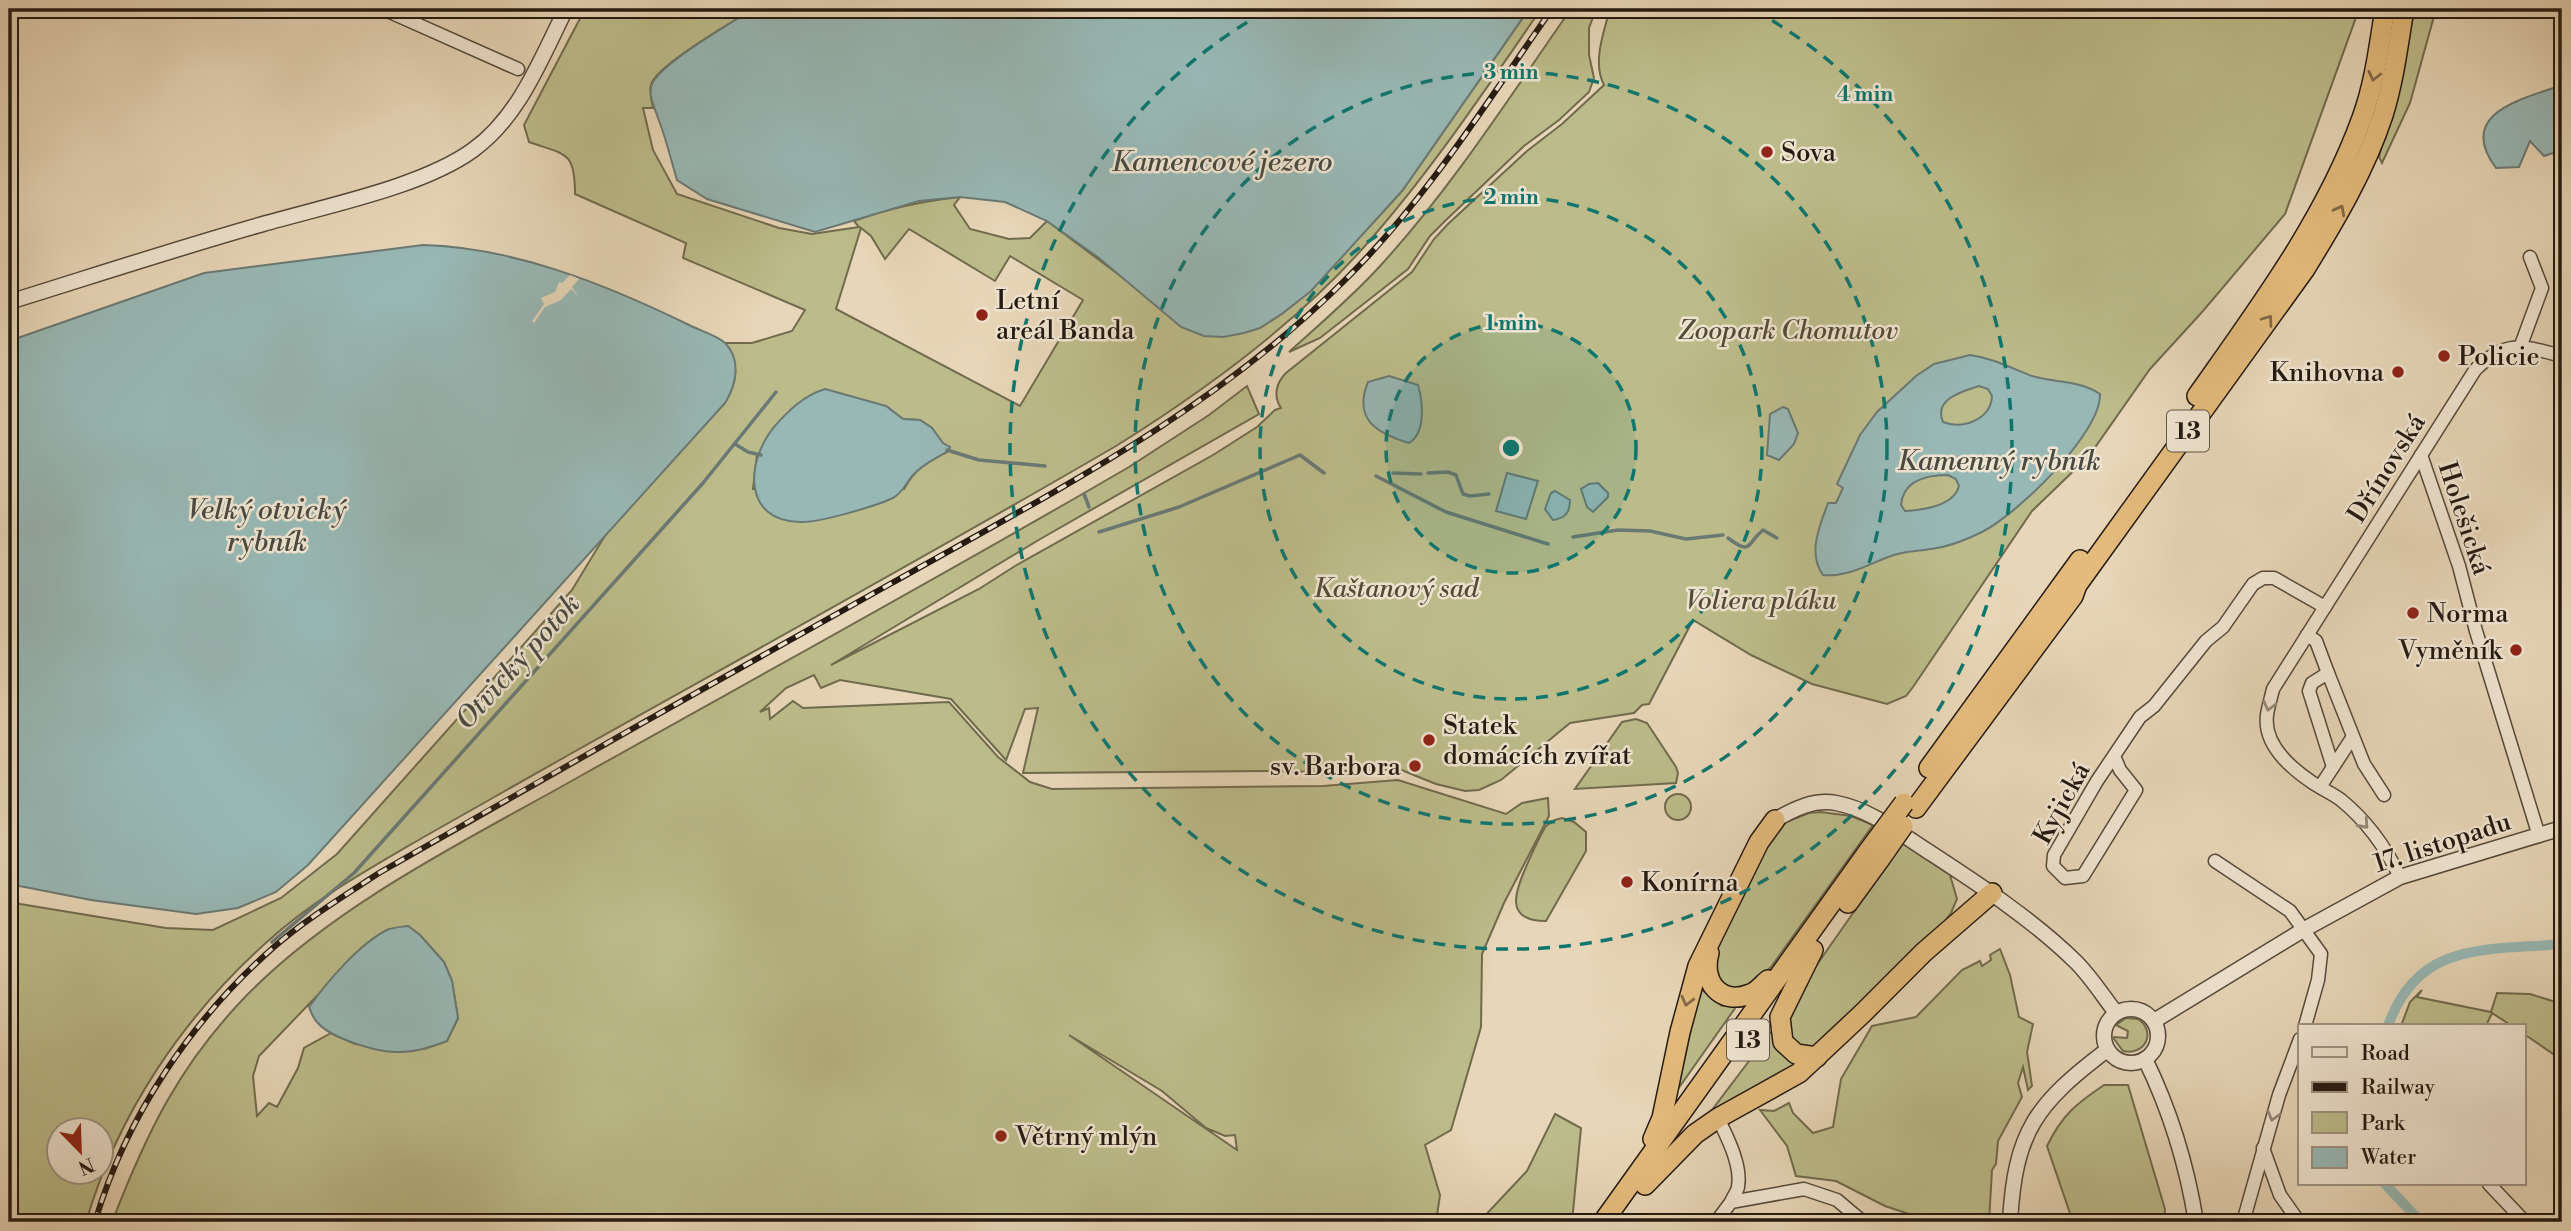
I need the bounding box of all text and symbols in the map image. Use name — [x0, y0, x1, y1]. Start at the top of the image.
text: 3 min — [1484, 60, 1538, 86]
one-way arrow — [2367, 70, 2382, 82]
text: 4 min — [1837, 82, 1893, 108]
place label: Sova — [1781, 137, 1837, 169]
marker: Sova — [1759, 144, 1775, 160]
water label: Kamencové jezero — [1112, 145, 1332, 180]
text: 2 min — [1483, 185, 1539, 211]
one-way arrow — [2332, 205, 2345, 217]
place label: Letní areál Banda — [996, 285, 1135, 347]
marker: Letní areál Banda — [974, 307, 990, 323]
text: 1 min — [1485, 311, 1537, 337]
park label: Zoopark Chomutov — [1678, 315, 1898, 347]
one-way arrow — [2260, 315, 2272, 328]
place label: Policie — [2458, 341, 2540, 373]
marker: Policie — [2436, 348, 2452, 364]
place label: Knihovna — [2270, 357, 2385, 389]
marker: Knihovna — [2390, 364, 2406, 380]
street label: Dřínovská — [2341, 408, 2433, 529]
road number: 13 — [2167, 410, 2209, 452]
centre of rings — [1499, 436, 1523, 460]
water label: Kamenný rybník — [1897, 444, 2101, 479]
street label: Holešická — [2431, 458, 2498, 580]
water label: Velký otvický rybník — [188, 493, 348, 560]
park label: Kaštanový sad — [1314, 573, 1480, 605]
park label: Voliera pláku — [1686, 585, 1837, 617]
water label: Otvický potok — [448, 587, 588, 737]
place label: Norma — [2427, 598, 2509, 630]
marker: Norma — [2405, 605, 2421, 621]
place label: Vyměník — [2397, 635, 2503, 667]
marker: Vyměník — [2508, 642, 2524, 658]
one-way arrow — [2263, 699, 2277, 711]
place label: Statek domácích zvířat — [1443, 710, 1631, 772]
marker: Statek domácích zvířat — [1421, 732, 1437, 748]
place label: sv. Barbora — [1270, 751, 1402, 783]
street label: Kyjická — [2026, 756, 2098, 850]
marker: sv. Barbora — [1407, 758, 1423, 774]
street label: 17. listopadu — [2370, 806, 2515, 880]
one-way arrow — [2356, 816, 2369, 829]
place label: Konírna — [1641, 867, 1740, 899]
marker: Konírna — [1619, 874, 1635, 890]
one-way arrow — [1681, 995, 1695, 1007]
road number: 13 — [1727, 1020, 1769, 1060]
legend — [2298, 1024, 2526, 1186]
text: Road — [2361, 1041, 2410, 1067]
text: Railway — [2361, 1075, 2436, 1101]
one-way arrow — [2266, 1110, 2281, 1122]
text: Park — [2361, 1111, 2406, 1137]
north arrow — [46, 1116, 116, 1186]
place label: Větrný mlýn — [1014, 1121, 1157, 1153]
marker: Větrný mlýn — [993, 1128, 1009, 1144]
text: Water — [2360, 1145, 2416, 1171]
text: N — [75, 1152, 98, 1180]

